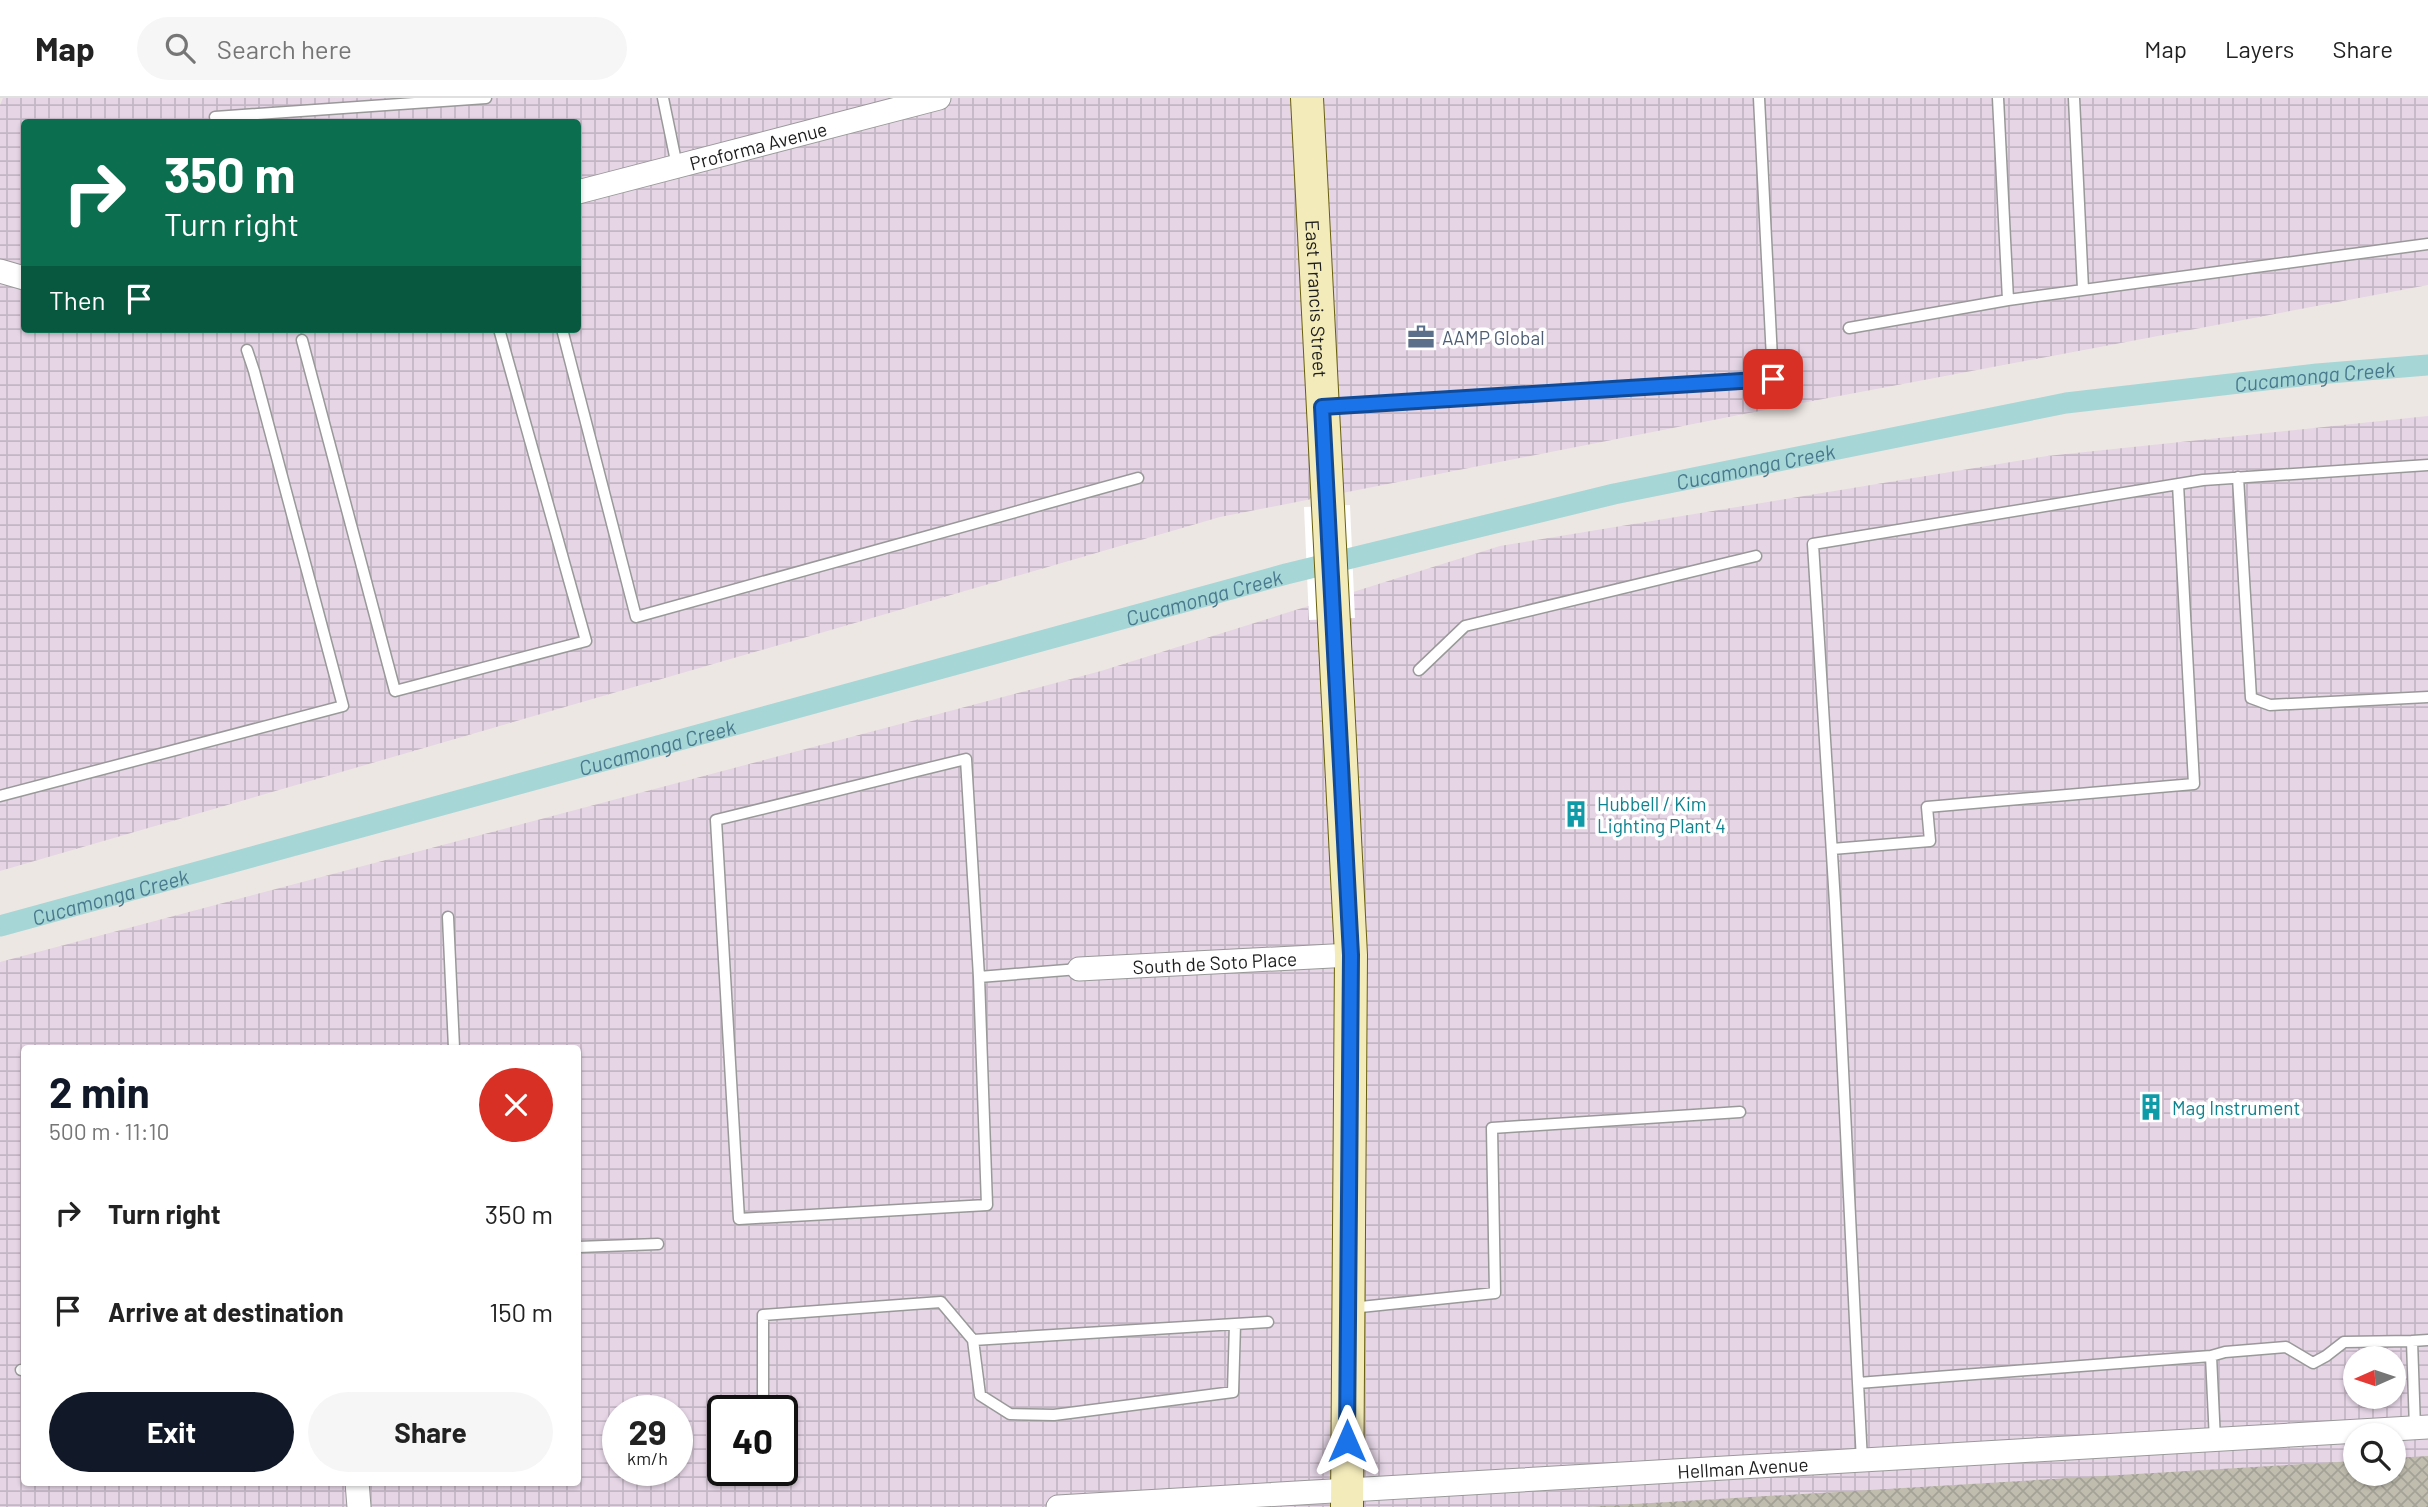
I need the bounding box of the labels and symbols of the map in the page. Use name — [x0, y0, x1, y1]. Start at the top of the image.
street label: Proforma Avenue — [687, 116, 829, 174]
street label: East Francis Street — [1302, 219, 1333, 378]
office icon: AAMP Global — [1406, 322, 1436, 352]
place label: AAMP Global — [1442, 326, 1545, 349]
pin — [1743, 349, 1803, 409]
water label: Cucamonga Creek — [2233, 355, 2397, 396]
water label: Cucamonga Creek — [1674, 437, 1838, 494]
water label: Cucamonga Creek — [1123, 563, 1286, 630]
water label: Cucamonga Creek — [576, 713, 739, 780]
place label: Hubbell / Kim Lighting Plant 4 — [1597, 792, 1726, 837]
building icon: Hubbell / Kim Lighting Plant 4 — [1561, 799, 1591, 829]
water label: Cucamonga Creek — [29, 862, 192, 929]
street label: South de Soto Place — [1132, 946, 1298, 978]
building icon: Mag Instrument — [2136, 1092, 2166, 1122]
place label: Mag Instrument — [2172, 1096, 2300, 1119]
north arrow — [2343, 1346, 2406, 1409]
speed limit sign: 40 — [707, 1395, 798, 1486]
position arrow — [1310, 1404, 1384, 1478]
street label: Hellman Avenue — [1677, 1452, 1809, 1482]

